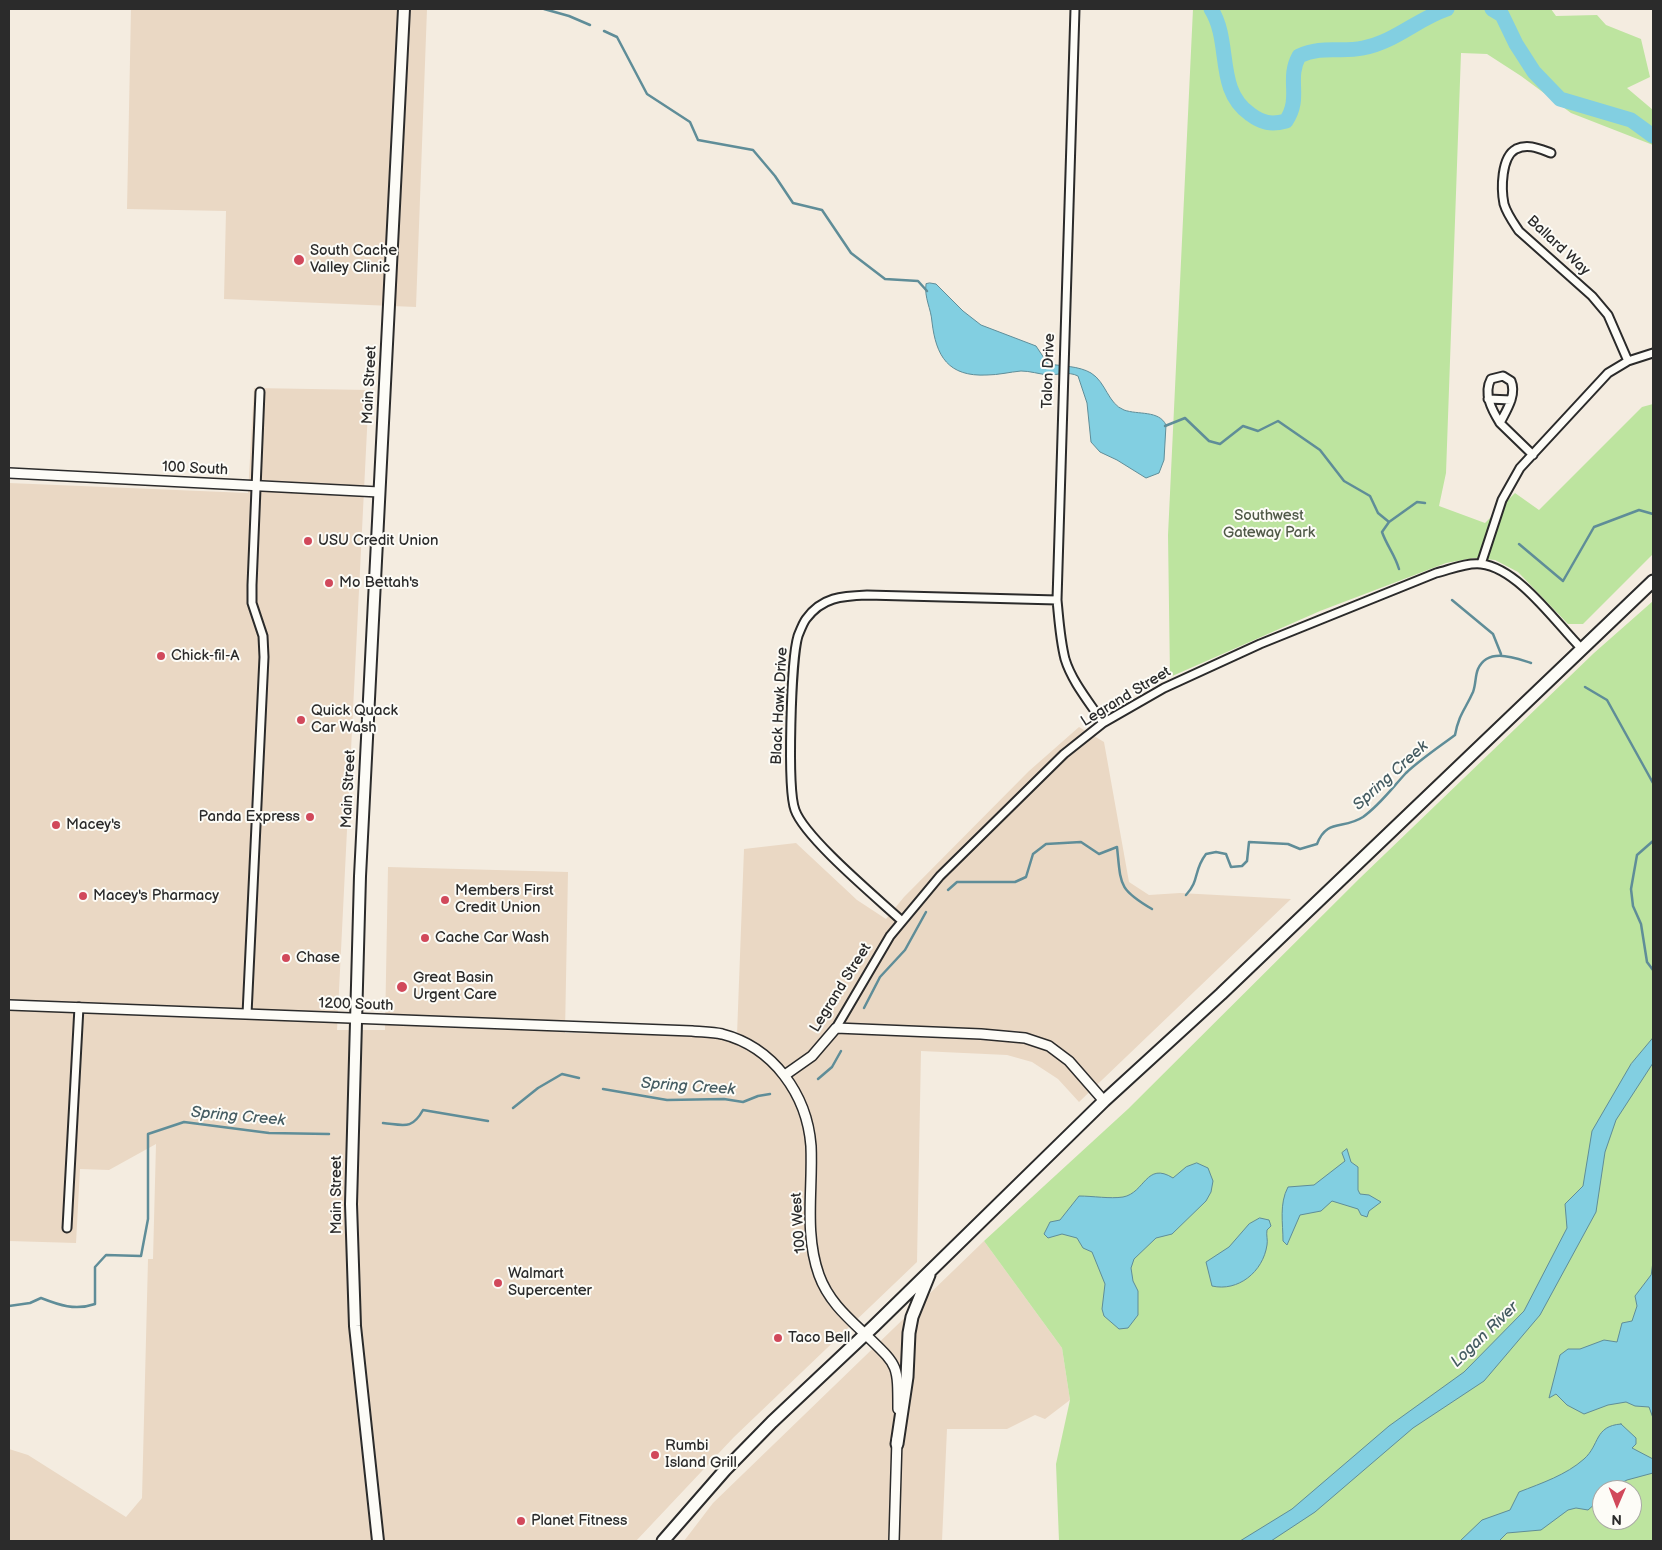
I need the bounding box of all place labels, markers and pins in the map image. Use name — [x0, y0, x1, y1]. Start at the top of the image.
place label: South Cache Valley Clinic — [310, 242, 397, 277]
marker: South Cache Valley Clinic — [292, 253, 306, 267]
place label: USU Credit Union — [318, 532, 438, 550]
marker: USU Credit Union — [302, 535, 314, 547]
place label: Mo Bettah's — [339, 574, 419, 592]
marker: Mo Bettah's — [323, 577, 335, 589]
place label: Chick-fil-A — [171, 647, 239, 665]
marker: Chick-fil-A — [155, 650, 167, 662]
place label: Quick Quack Car Wash — [311, 702, 398, 737]
marker: Quick Quack Car Wash — [295, 714, 307, 726]
place label: Panda Express — [199, 808, 300, 826]
marker: Panda Express — [304, 811, 316, 823]
place label: Macey's — [66, 816, 121, 834]
marker: Macey's — [50, 819, 62, 831]
place label: Members First Credit Union — [455, 882, 554, 917]
place label: Macey's Pharmacy — [93, 887, 219, 905]
marker: Macey's Pharmacy — [77, 890, 89, 902]
marker: Members First Credit Union — [439, 894, 451, 906]
place label: Cache Car Wash — [435, 929, 549, 947]
marker: Cache Car Wash — [419, 932, 431, 944]
place label: Chase — [296, 949, 340, 967]
marker: Chase — [280, 952, 292, 964]
place label: Great Basin Urgent Care — [413, 969, 497, 1004]
marker: Great Basin Urgent Care — [395, 980, 409, 994]
place label: Walmart Supercenter — [508, 1265, 592, 1300]
marker: Walmart Supercenter — [492, 1277, 504, 1289]
place label: Taco Bell — [788, 1329, 850, 1347]
marker: Taco Bell — [772, 1332, 784, 1344]
place label: Rumbi Island Grill — [665, 1437, 737, 1472]
marker: Rumbi Island Grill — [649, 1449, 661, 1461]
place label: Planet Fitness — [531, 1512, 627, 1530]
marker: Planet Fitness — [515, 1515, 527, 1527]

